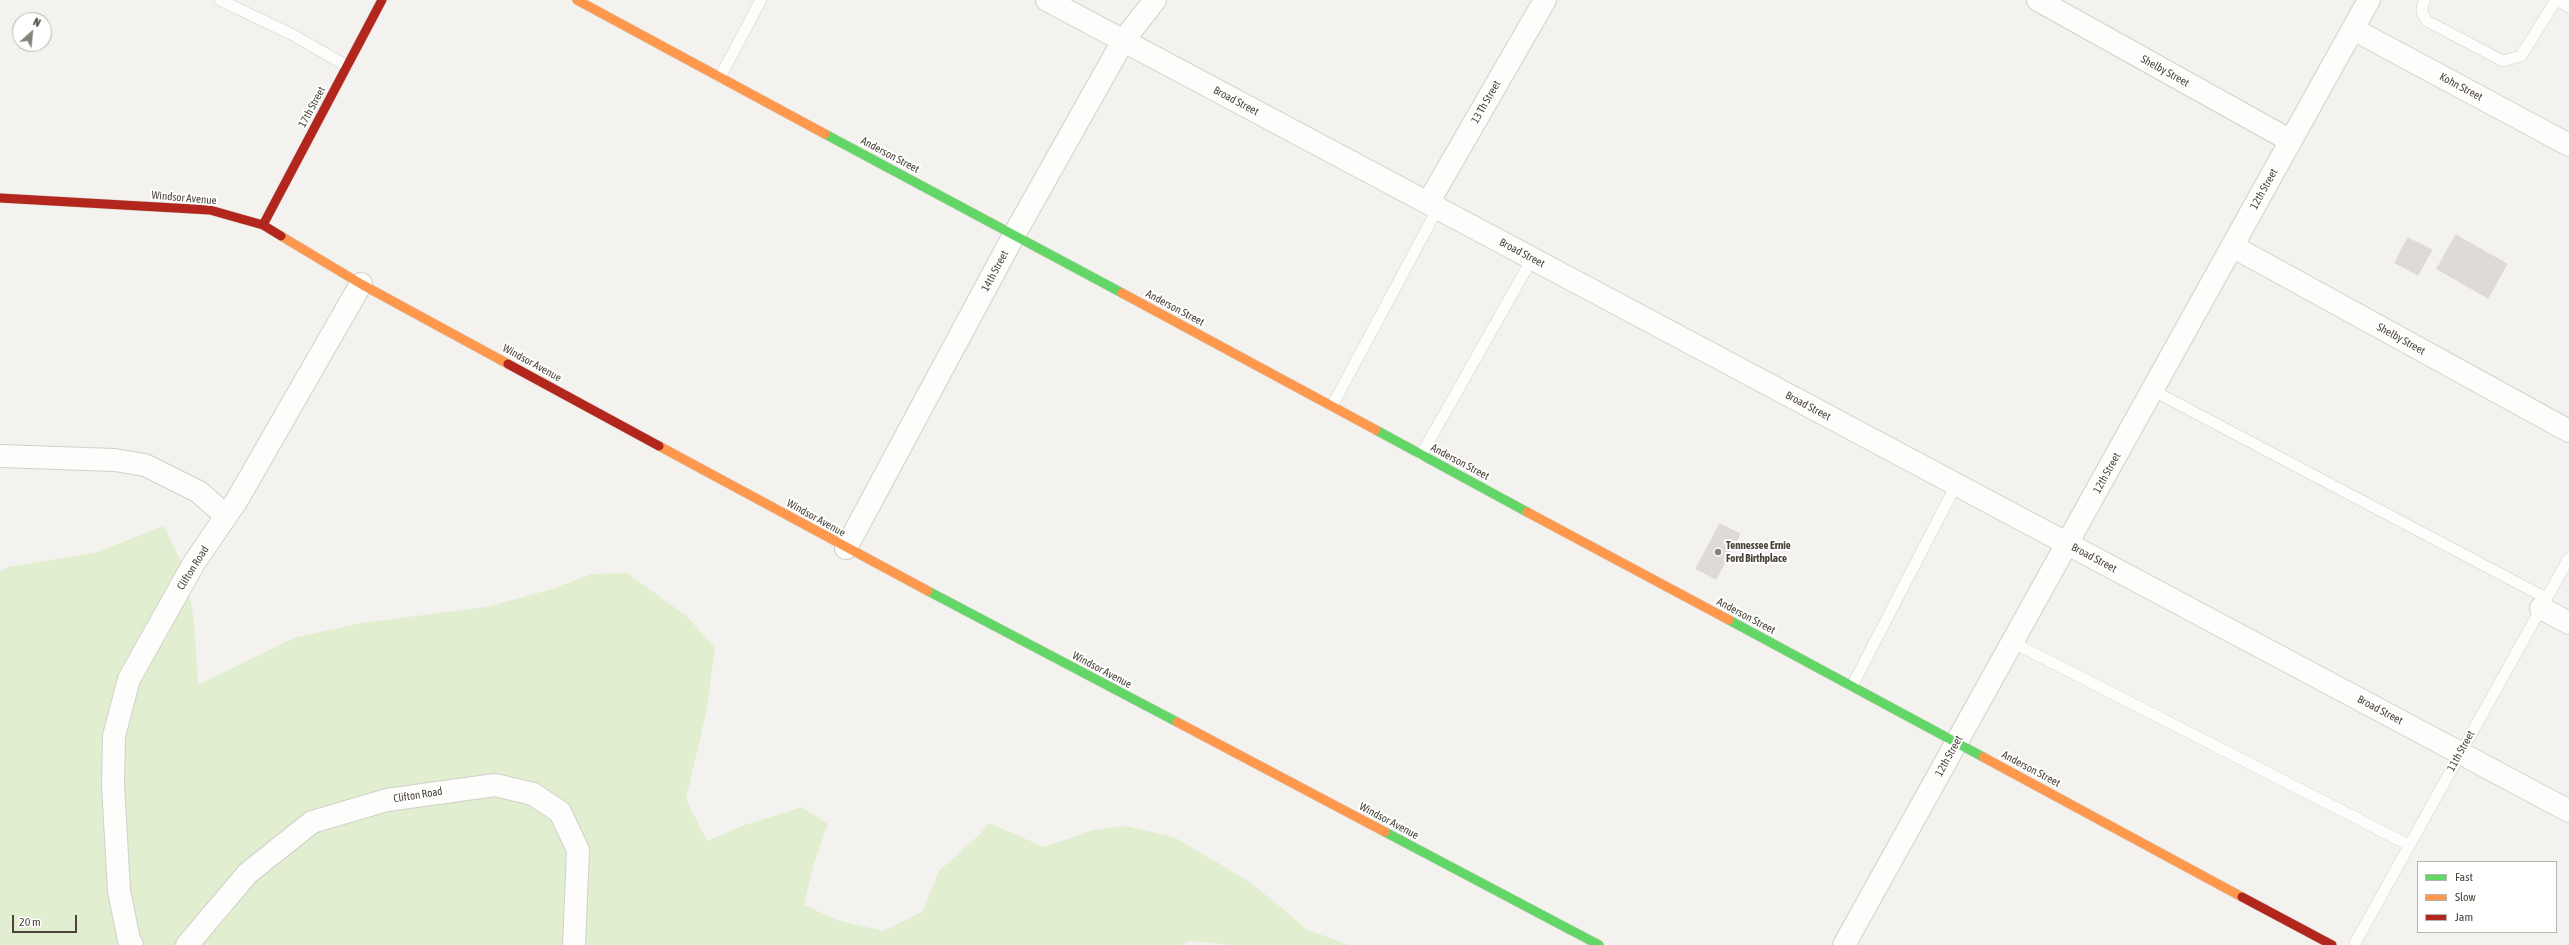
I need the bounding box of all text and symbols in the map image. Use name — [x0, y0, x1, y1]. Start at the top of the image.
north arrow — [12, 12, 52, 52]
text: N — [31, 15, 43, 29]
street label: Shelby Street — [2139, 52, 2191, 90]
street label: Kohn Street — [2437, 70, 2485, 104]
street label: 13 Th Street — [1468, 78, 1504, 126]
street label: 17th Street — [296, 84, 328, 130]
street label: Broad Street — [1211, 84, 1261, 118]
street label: Anderson Street — [859, 134, 921, 176]
street label: 12th Street — [2247, 166, 2281, 212]
street label: Windsor Avenue — [151, 189, 217, 207]
street label: Broad Street — [1497, 236, 1547, 270]
street label: 14th Street — [979, 248, 1011, 294]
street label: Anderson Street — [1144, 287, 1206, 329]
street label: Shelby Street — [2375, 320, 2427, 358]
street label: Windsor Avenue — [500, 341, 564, 385]
street label: Broad Street — [1783, 389, 1833, 423]
street label: Anderson Street — [1429, 441, 1491, 483]
street label: 12th Street — [2090, 450, 2124, 496]
street label: Windsor Avenue — [784, 496, 848, 540]
place label: Tennessee Ernie Ford Birthplace — [1726, 539, 1791, 565]
street label: Broad Street — [2069, 541, 2119, 575]
street label: Clifton Road — [174, 544, 212, 592]
marker: Tennessee Ernie Ford Birthplace — [1713, 547, 1723, 557]
street label: Anderson Street — [1715, 595, 1777, 637]
street label: Windsor Avenue — [1070, 649, 1134, 691]
street label: Broad Street — [2355, 693, 2405, 727]
street label: 11th Street — [2444, 728, 2478, 774]
street label: 12th Street — [1932, 733, 1966, 779]
street label: Anderson Street — [2000, 748, 2062, 790]
street label: Clifton Road — [393, 785, 443, 805]
street label: Windsor Avenue — [1357, 800, 1421, 842]
legend — [2417, 861, 2557, 933]
text: Fast — [2455, 870, 2473, 884]
text: Slow — [2455, 890, 2476, 904]
scale bar — [14, 907, 79, 933]
text: Jam — [2455, 910, 2473, 924]
text: 20 m — [19, 915, 41, 929]

